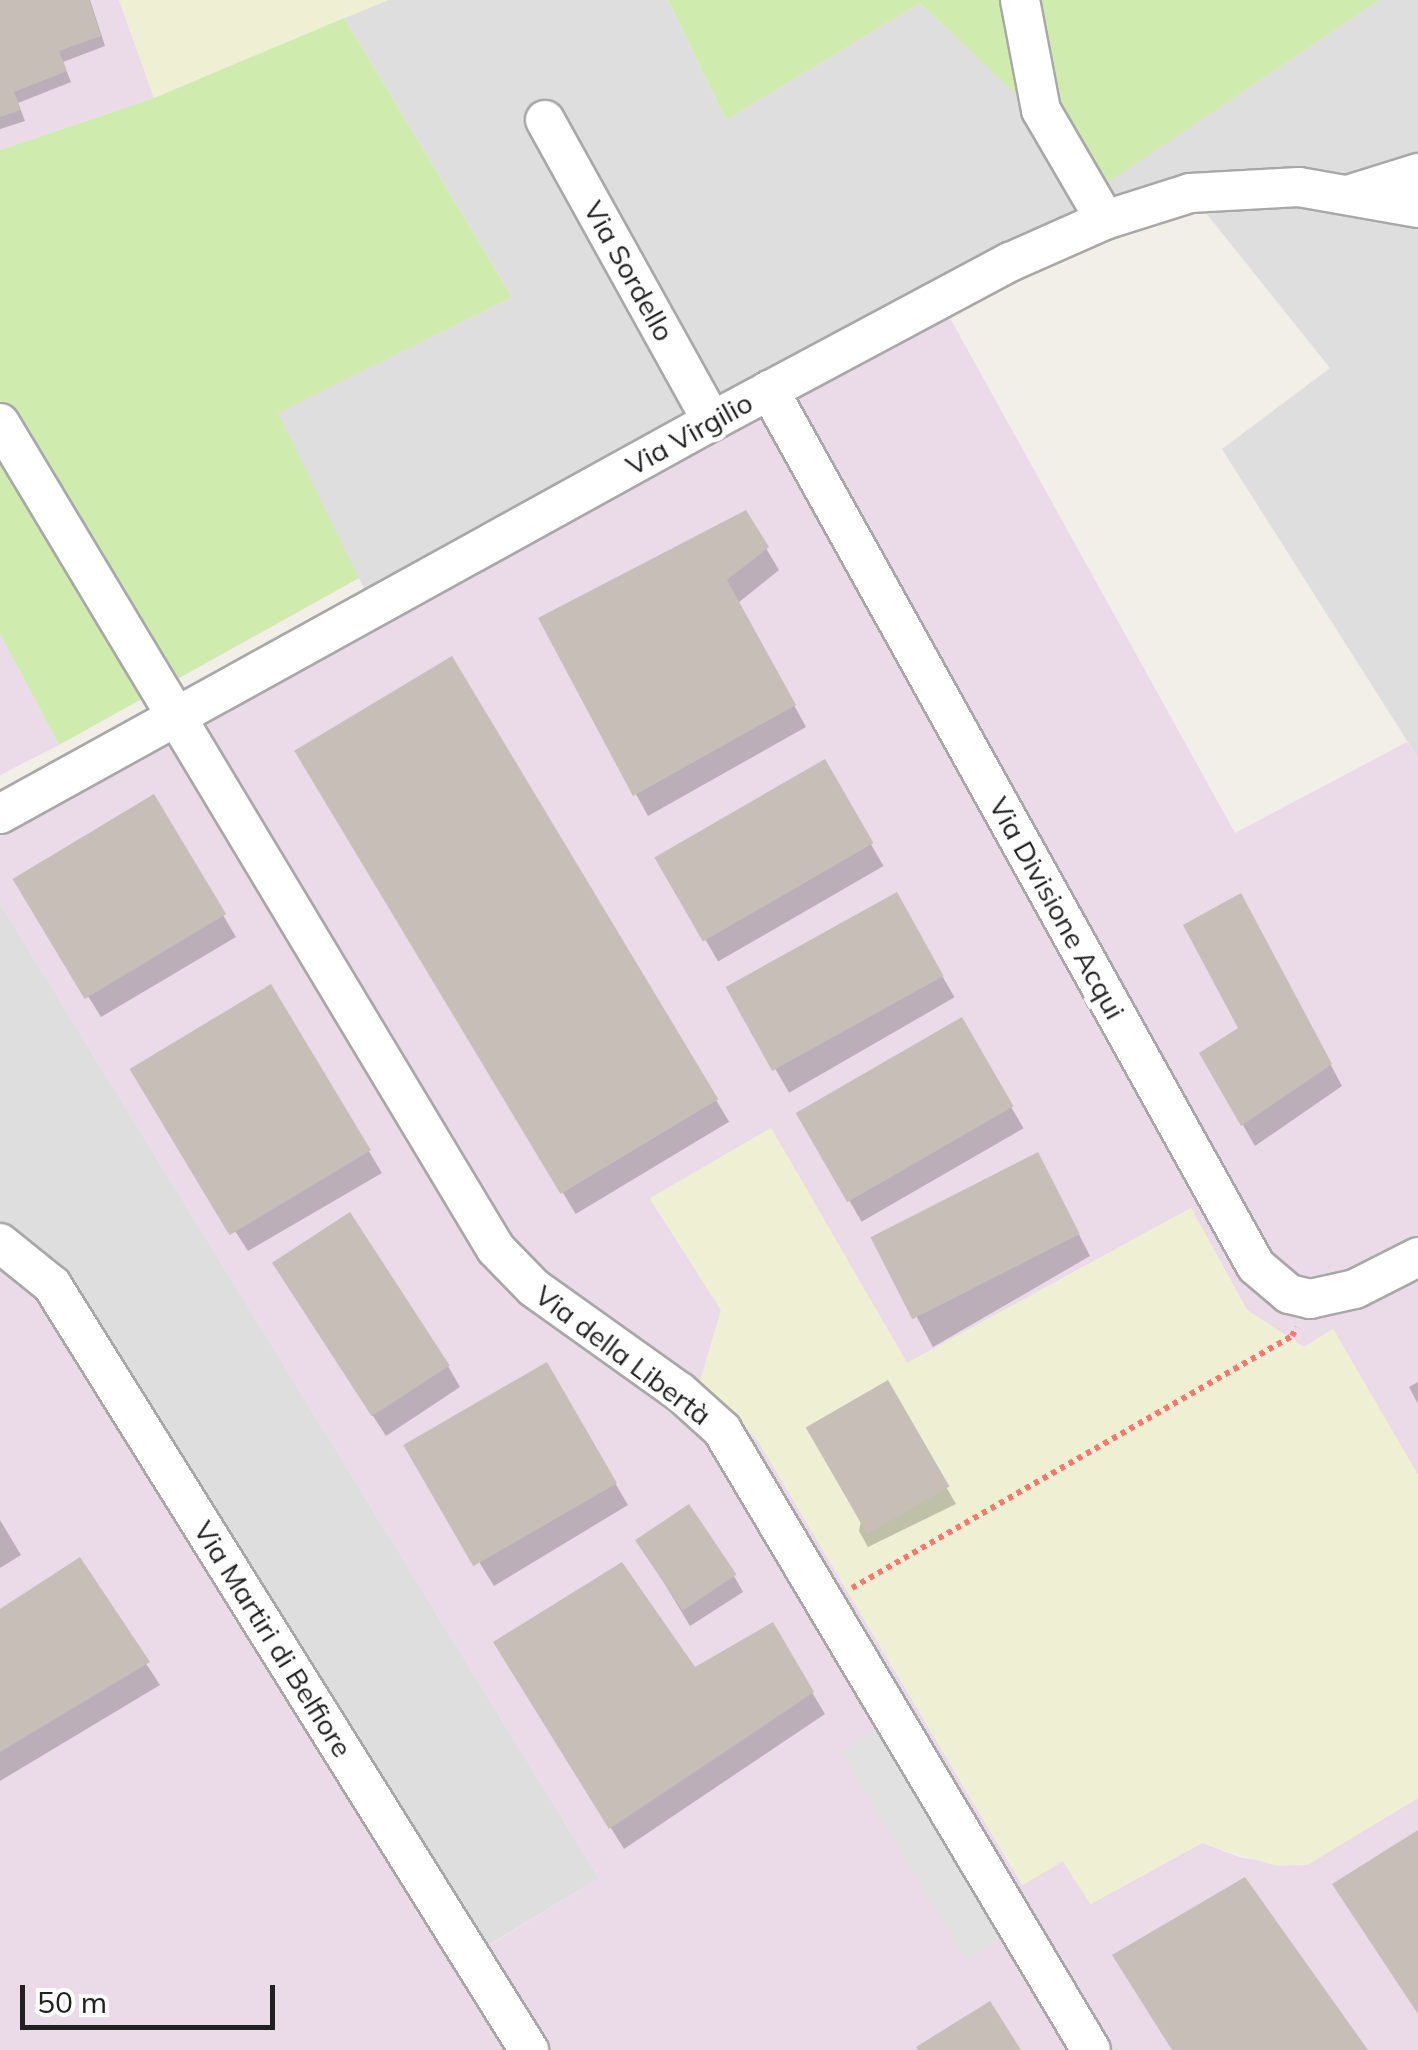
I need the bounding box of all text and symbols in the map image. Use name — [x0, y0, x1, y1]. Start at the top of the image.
street label: Via Sordello — [577, 195, 681, 347]
street label: Via Virgilio — [620, 386, 758, 482]
street label: Via Divisione Acqui — [982, 791, 1132, 1025]
street label: Via della Libertà — [529, 1278, 717, 1432]
street label: Via Martiri di Belfiore — [187, 1515, 359, 1763]
scale bar — [25, 1965, 280, 2027]
text: 50 m — [37, 1983, 107, 2021]

